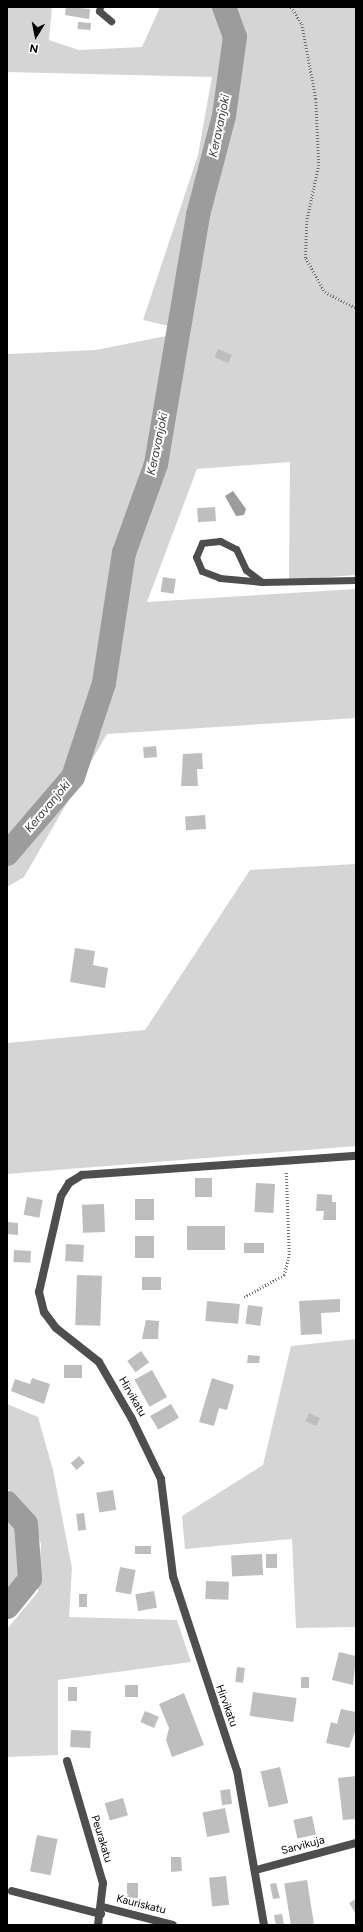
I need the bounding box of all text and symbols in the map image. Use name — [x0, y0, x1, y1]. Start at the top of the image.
north arrow — [16, 16, 56, 56]
text: N — [29, 41, 39, 55]
water label: Keravanjoki — [206, 93, 234, 159]
water label: Keravanjoki — [144, 411, 172, 477]
water label: Keravanjoki — [22, 778, 74, 836]
street label: Hirvikatu — [115, 1375, 149, 1419]
street label: Hirvikatu — [212, 1683, 240, 1729]
street label: Peurakatu — [88, 1814, 114, 1864]
street label: Sarvikuja — [280, 1834, 326, 1858]
street label: Kauriskatu — [115, 1892, 167, 1918]

